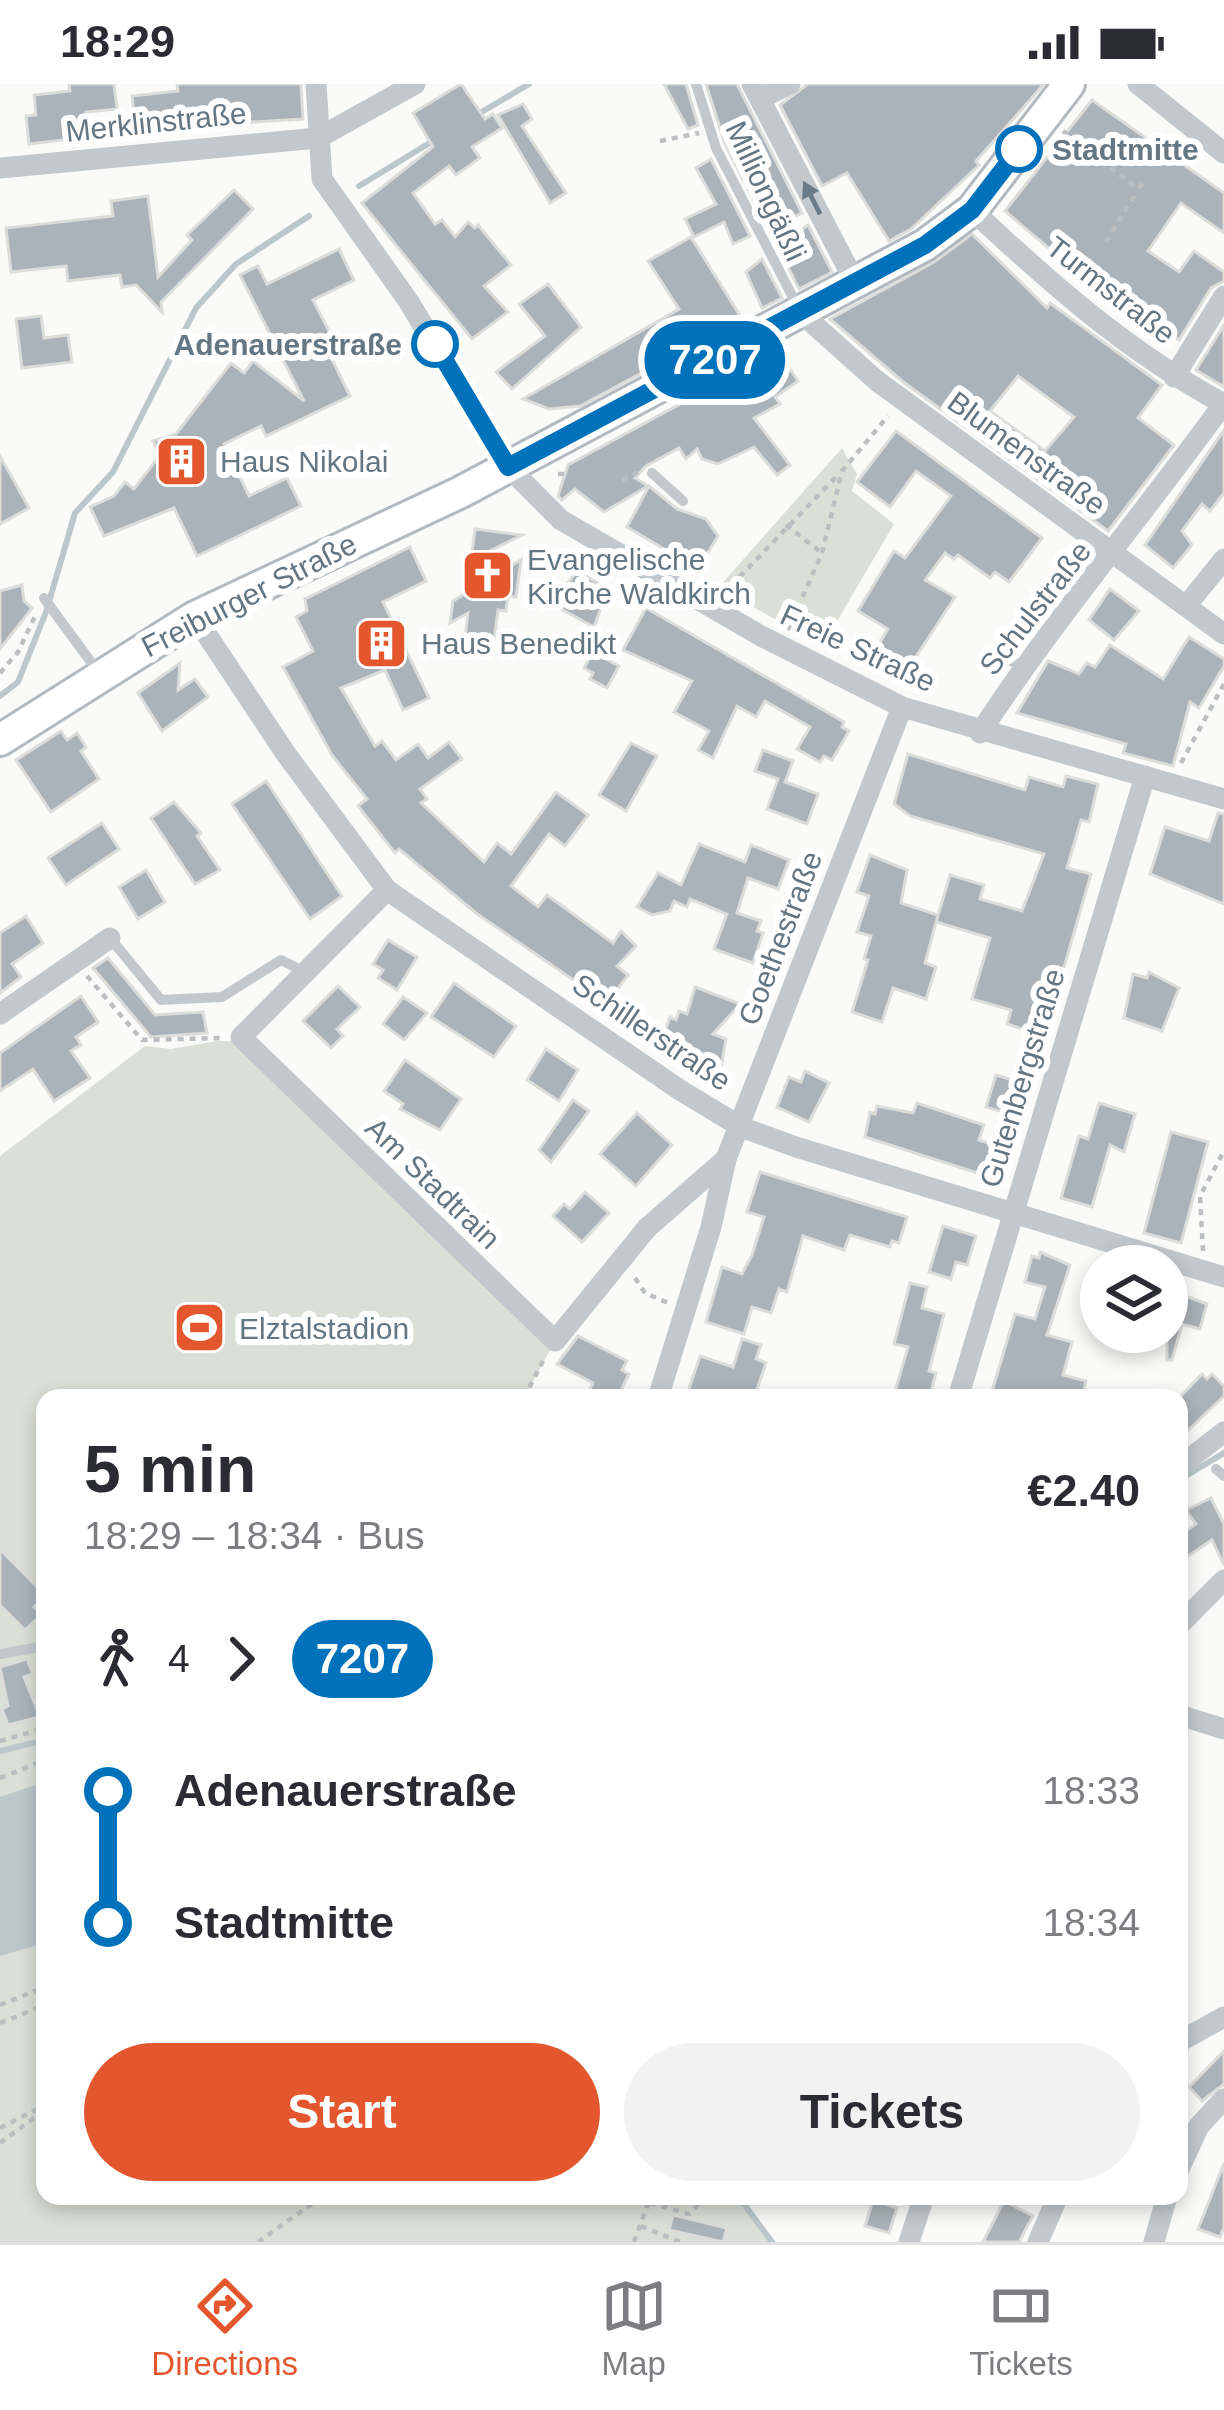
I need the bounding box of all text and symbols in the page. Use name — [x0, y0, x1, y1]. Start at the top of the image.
text: 18:29 — [60, 16, 175, 67]
street label: Merklinstraße — [64, 96, 248, 148]
street label: Milliongäßli — [719, 116, 813, 266]
marker: Stadtmitte — [997, 127, 1041, 171]
place label: Stadtmitte — [1052, 133, 1199, 166]
one-way arrow — [803, 181, 823, 215]
street label: Turmstraße — [1040, 230, 1182, 350]
line badge: 7207 — [631, 321, 799, 399]
marker: Adenauerstraße — [413, 322, 457, 366]
place label: Adenauerstraße — [174, 328, 402, 361]
text: 7207 — [668, 336, 762, 383]
street label: Blumenstraße — [942, 385, 1112, 521]
building icon: Haus Nikolai — [153, 433, 209, 489]
place label: Haus Nikolai — [220, 445, 388, 478]
street label: Freiburger Straße — [136, 527, 362, 663]
street label: Schulstraße — [973, 535, 1097, 681]
place label: Evangelische Kirche Waldkirch — [527, 543, 751, 610]
church icon: Evangelische Kirche Waldkirch — [460, 548, 516, 604]
street label: Freie Straße — [775, 598, 941, 698]
building icon: Haus Benedikt — [354, 615, 410, 671]
place label: Haus Benedikt — [421, 627, 617, 660]
street label: Goethestraße — [732, 846, 828, 1030]
street label: Gutenbergstraße — [973, 965, 1071, 1191]
street label: Schillerstraße — [567, 967, 737, 1097]
street label: Am Stadtrain — [359, 1111, 507, 1255]
map controls — [1080, 1245, 1188, 1353]
button: layers — [1080, 1245, 1188, 1353]
sports icon: Elztalstadion — [172, 1300, 228, 1356]
place label: Elztalstadion — [239, 1312, 409, 1345]
text: 5 min — [84, 1432, 256, 1506]
text: €2.40 — [1027, 1465, 1140, 1516]
text: 18:29 – 18:34 · Bus — [84, 1514, 424, 1557]
icon: walk — [84, 1626, 150, 1692]
icon: forward — [208, 1626, 274, 1692]
text: 7207 — [316, 1635, 409, 1682]
text: 4 — [168, 1637, 190, 1680]
text: Adenauerstraße — [174, 1765, 517, 1816]
text: 18:33 — [1042, 1769, 1140, 1812]
text: Stadtmitte — [174, 1897, 394, 1948]
text: 18:34 — [1042, 1901, 1140, 1944]
button: Start — [84, 2043, 600, 2181]
button: Tickets — [624, 2043, 1140, 2181]
tab: Directions — [151, 2273, 298, 2383]
tab: Map — [601, 2273, 667, 2383]
tab: Tickets — [969, 2273, 1073, 2383]

